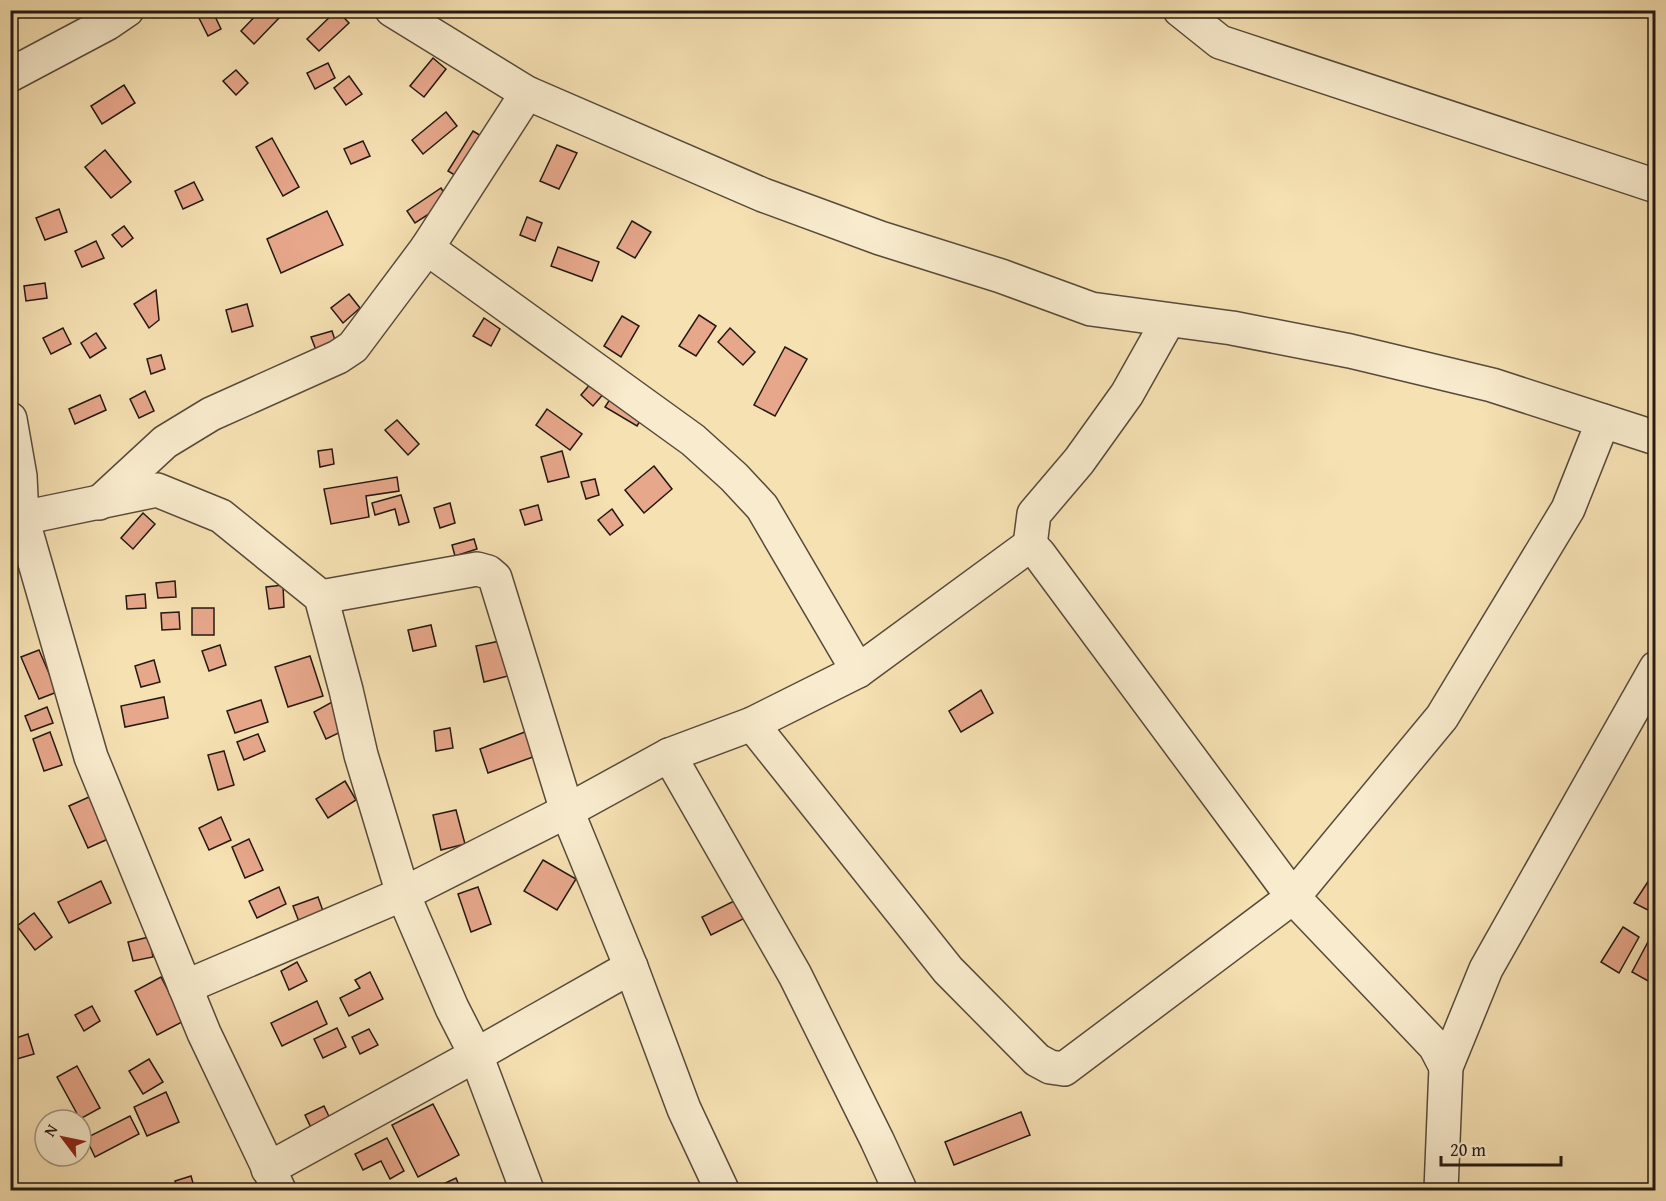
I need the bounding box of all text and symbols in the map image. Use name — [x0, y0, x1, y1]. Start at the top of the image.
north arrow — [33, 1108, 93, 1168]
text: N — [37, 1119, 63, 1141]
scale bar — [1441, 1129, 1561, 1167]
text: 20 m — [1450, 1136, 1486, 1163]

